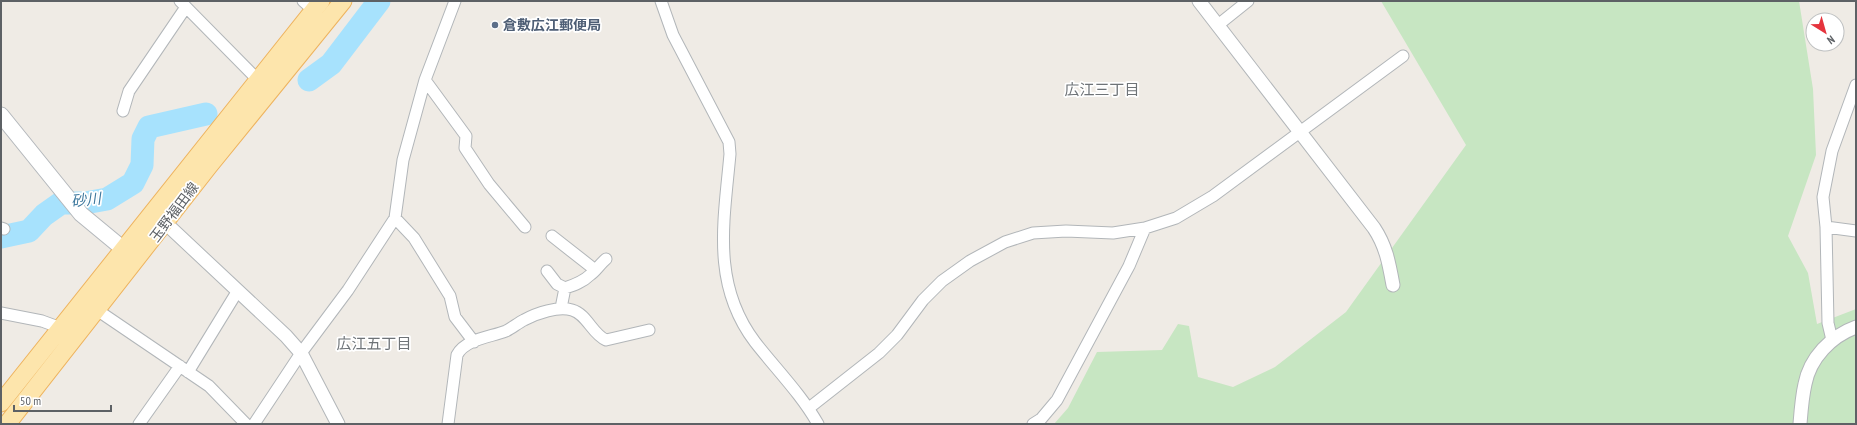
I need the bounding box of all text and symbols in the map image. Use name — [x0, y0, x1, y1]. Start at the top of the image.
north arrow — [1805, 12, 1845, 52]
place label: 倉敷広江郵便局 — [503, 16, 601, 34]
marker: 倉敷広江郵便局 — [490, 20, 500, 30]
text: N — [1824, 33, 1838, 47]
district label: 広江三丁目 — [1064, 80, 1140, 99]
street label: 玉野福田線 — [146, 179, 202, 245]
water label: 砂川 — [70, 188, 104, 211]
district label: 広江五丁目 — [336, 334, 412, 353]
scale bar — [14, 387, 111, 413]
text: 50 m — [20, 393, 41, 408]

